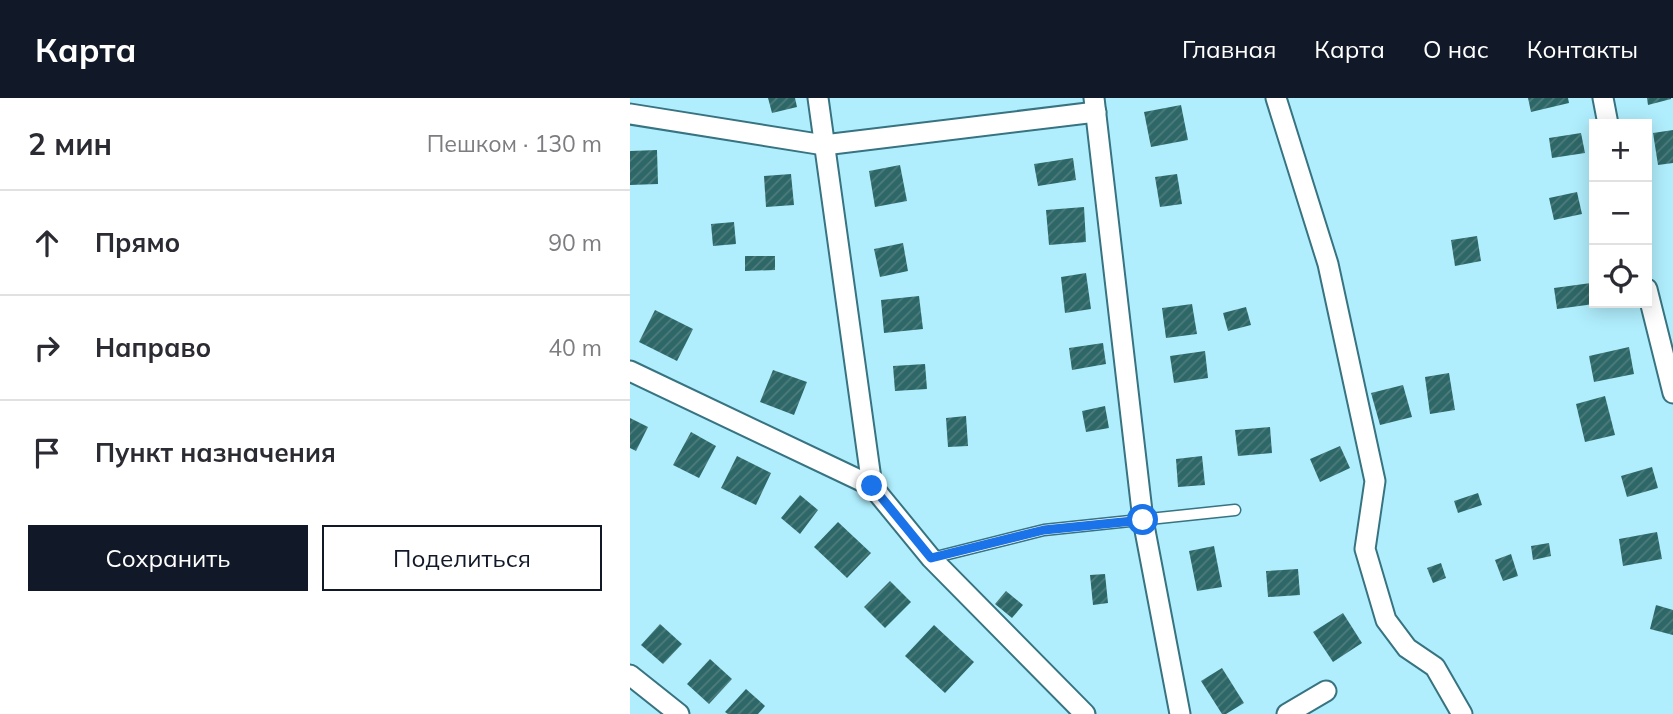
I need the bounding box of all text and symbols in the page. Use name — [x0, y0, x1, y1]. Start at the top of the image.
text: Карта — [35, 29, 137, 70]
text: Главная — [1182, 34, 1276, 64]
text: Карта — [1314, 34, 1385, 64]
text: О нас — [1423, 34, 1489, 64]
text: Контакты — [1527, 34, 1638, 64]
map controls — [1589, 119, 1652, 308]
button: + — [1589, 119, 1652, 182]
text: 2 мин — [28, 125, 112, 163]
text: Пешком · 130 m — [427, 129, 602, 158]
button: − — [1589, 182, 1652, 245]
icon: ahead — [28, 224, 66, 262]
text: Прямо — [95, 226, 180, 259]
text: 90 m — [548, 228, 602, 257]
button: locate — [1589, 245, 1652, 308]
icon: right — [28, 329, 66, 367]
text: Направо — [95, 331, 211, 364]
text: 40 m — [548, 333, 602, 362]
icon: arrive — [28, 434, 66, 472]
text: Пункт назначения — [95, 436, 336, 469]
route end — [856, 470, 887, 501]
route start — [1127, 504, 1158, 535]
button: Сохранить — [28, 525, 308, 591]
button: Поделиться — [322, 525, 602, 591]

